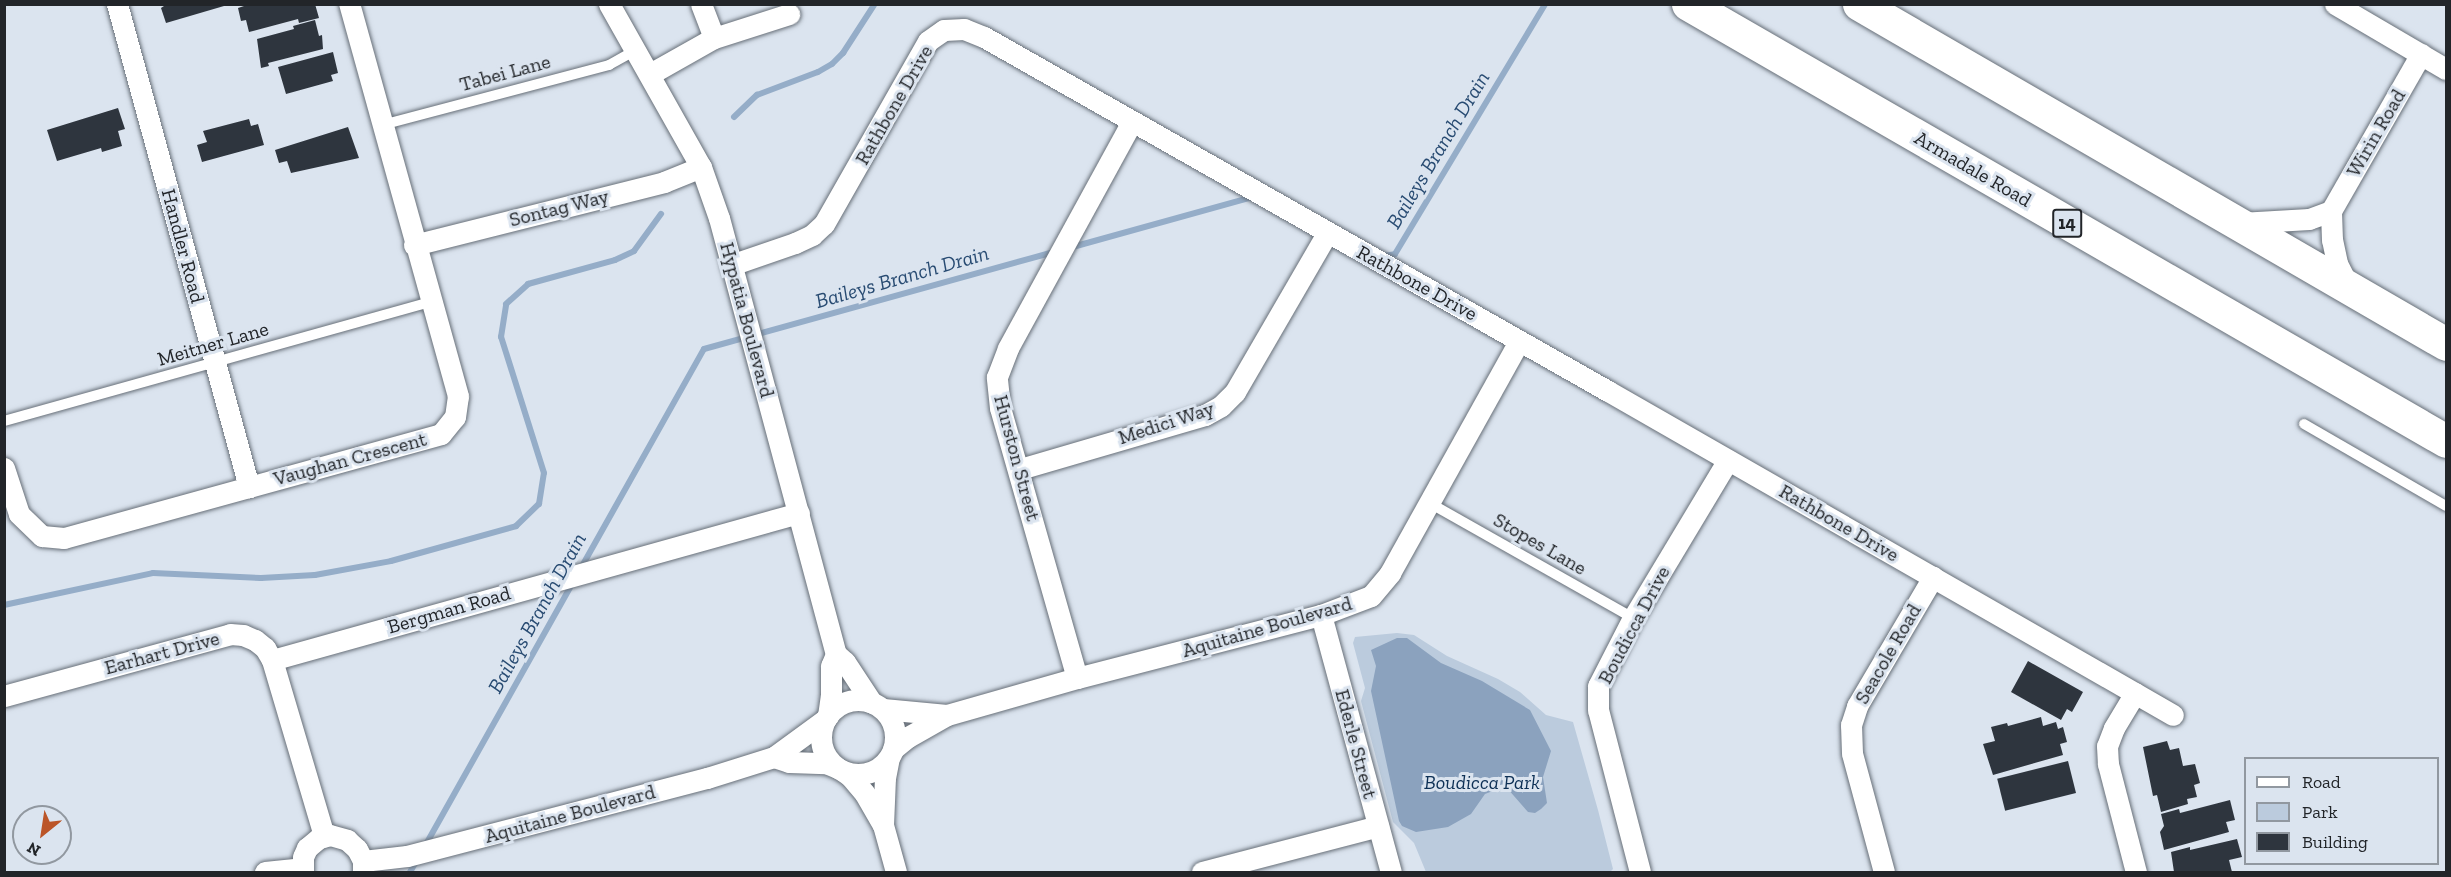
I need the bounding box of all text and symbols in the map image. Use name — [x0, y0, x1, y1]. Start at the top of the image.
street label: Rathbone Drive — [850, 41, 938, 169]
street label: Tabei Lane — [457, 49, 553, 97]
water label: Baileys Branch Drain — [1381, 67, 1495, 233]
street label: Wirin Road — [2341, 85, 2411, 181]
street label: Armadale Road — [1910, 126, 2036, 212]
street label: Sontag Way — [507, 184, 611, 232]
street label: Handler Road — [156, 186, 210, 306]
road number: 14 — [2052, 208, 2082, 238]
street label: Hypatia Boulevard — [715, 240, 779, 400]
water label: Baileys Branch Drain — [812, 240, 992, 314]
street label: Rathbone Drive — [1353, 240, 1481, 326]
street label: Meitner Lane — [155, 317, 271, 371]
street label: Hurston Street — [989, 392, 1045, 524]
street label: Medici Way — [1115, 396, 1217, 450]
street label: Vaughan Crescent — [271, 427, 429, 491]
street label: Rathbone Drive — [1775, 479, 1903, 567]
street label: Stopes Lane — [1489, 508, 1591, 580]
water label: Baileys Branch Drain — [482, 528, 592, 698]
street label: Boudicca Drive — [1593, 562, 1675, 688]
street label: Bergman Road — [385, 581, 513, 639]
street label: Aquitaine Boulevard — [1179, 591, 1355, 663]
street label: Seacole Road — [1850, 600, 1926, 708]
street label: Earhart Drive — [102, 626, 222, 680]
street label: Ederle Street — [1330, 687, 1382, 801]
legend — [2244, 757, 2439, 865]
park label: Boudicca Park — [1424, 770, 1540, 794]
text: Road — [2302, 771, 2341, 793]
street label: Aquitaine Boulevard — [482, 780, 658, 848]
text: Park — [2302, 801, 2338, 823]
north arrow — [12, 805, 72, 865]
text: Building — [2302, 831, 2368, 853]
text: N — [24, 838, 44, 861]

